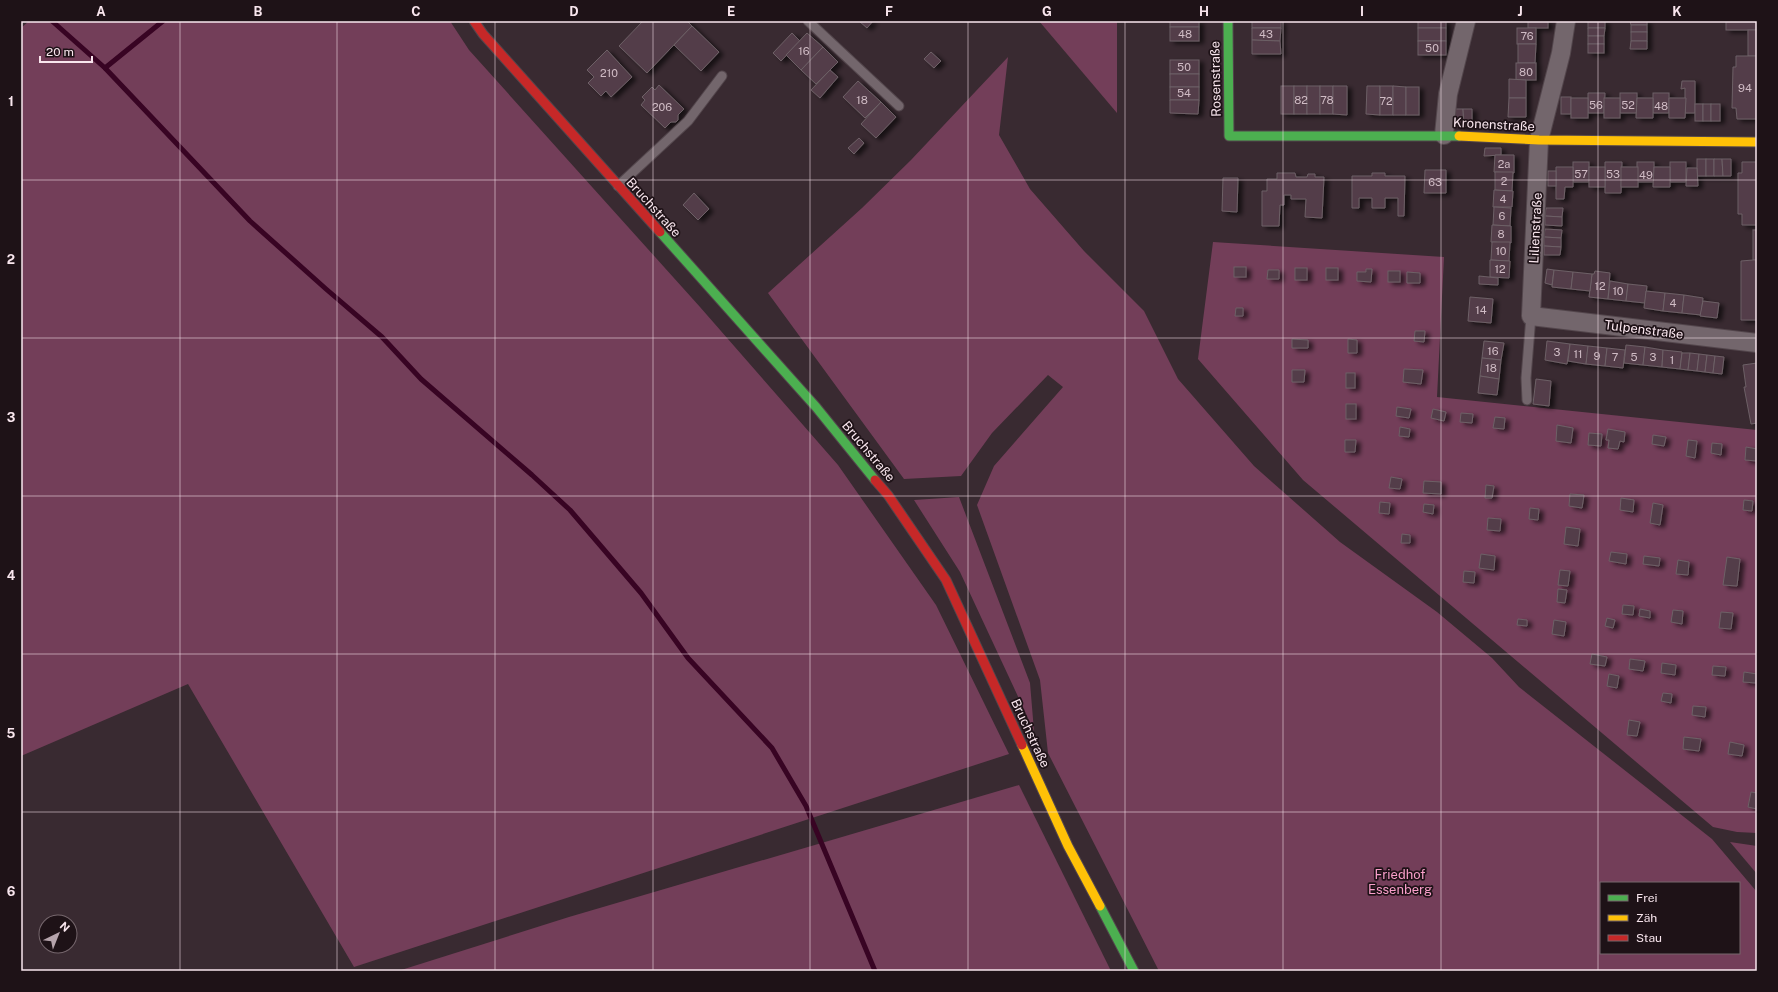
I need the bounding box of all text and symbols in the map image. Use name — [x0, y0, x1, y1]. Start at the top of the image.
text: A — [96, 4, 106, 19]
text: B — [254, 4, 263, 19]
text: C — [411, 4, 421, 19]
text: D — [569, 4, 579, 19]
text: E — [727, 4, 735, 19]
text: F — [885, 4, 893, 19]
text: G — [1042, 4, 1052, 19]
text: H — [1199, 4, 1209, 19]
text: I — [1360, 4, 1364, 19]
text: J — [1517, 4, 1523, 19]
text: K — [1672, 4, 1682, 19]
house number: 48 — [1178, 28, 1192, 40]
house number: 43 — [1259, 28, 1273, 40]
house number: 76 — [1520, 30, 1534, 42]
scale bar — [40, 38, 92, 64]
street label: Rosenstraße — [1207, 41, 1224, 117]
house number: 50 — [1425, 42, 1439, 54]
text: 20 m — [46, 45, 74, 59]
house number: 16 — [798, 45, 810, 57]
house number: 50 — [1177, 61, 1191, 73]
house number: 80 — [1519, 66, 1533, 78]
house number: 210 — [600, 67, 618, 79]
house number: 94 — [1738, 82, 1752, 94]
house number: 54 — [1177, 87, 1191, 99]
text: 1 — [8, 94, 14, 109]
house number: 18 — [856, 94, 868, 106]
house number: 82 — [1294, 94, 1308, 106]
house number: 78 — [1320, 94, 1334, 106]
house number: 72 — [1379, 95, 1393, 107]
house number: 56 — [1589, 99, 1603, 111]
house number: 52 — [1621, 99, 1635, 111]
house number: 48 — [1654, 100, 1668, 112]
house number: 206 — [652, 101, 672, 113]
street label: Kronenstraße — [1453, 115, 1535, 134]
house number: 2a — [1498, 158, 1510, 170]
house number: 57 — [1574, 168, 1588, 180]
house number: 53 — [1606, 168, 1620, 180]
house number: 49 — [1639, 169, 1653, 181]
street label: Bruchstraße — [623, 175, 684, 240]
house number: 2 — [1501, 175, 1508, 187]
house number: 63 — [1428, 176, 1442, 188]
street label: Lilienstraße — [1526, 192, 1545, 264]
house number: 4 — [1500, 193, 1507, 205]
house number: 6 — [1499, 210, 1506, 222]
house number: 8 — [1497, 228, 1505, 240]
house number: 10 — [1495, 245, 1507, 257]
text: 2 — [7, 252, 15, 267]
house number: 12 — [1494, 263, 1506, 275]
house number: 12 — [1594, 280, 1606, 292]
house number: 10 — [1612, 285, 1624, 297]
house number: 4 — [1670, 297, 1677, 309]
house number: 14 — [1475, 304, 1487, 316]
street label: Tulpenstraße — [1604, 317, 1684, 342]
house number: 16 — [1487, 345, 1499, 357]
house number: 3 — [1554, 346, 1561, 358]
house number: 11 — [1574, 348, 1582, 360]
house number: 9 — [1594, 350, 1601, 362]
house number: 7 — [1612, 351, 1619, 363]
house number: 5 — [1630, 351, 1638, 363]
house number: 3 — [1650, 351, 1657, 363]
house number: 1 — [1670, 354, 1674, 366]
house number: 18 — [1485, 362, 1497, 374]
text: 3 — [7, 410, 16, 425]
street label: Bruchstraße — [839, 418, 898, 485]
text: 4 — [7, 568, 16, 583]
street label: Bruchstraße — [1008, 696, 1053, 770]
text: 5 — [7, 726, 16, 741]
park label: Friedhof Essenberg — [1368, 867, 1432, 897]
legend — [1600, 882, 1740, 954]
text: 6 — [7, 884, 16, 899]
text: Frei — [1636, 891, 1658, 905]
text: Zäh — [1636, 911, 1657, 925]
north arrow — [38, 914, 78, 954]
text: N — [58, 919, 72, 934]
text: Stau — [1636, 931, 1662, 945]

